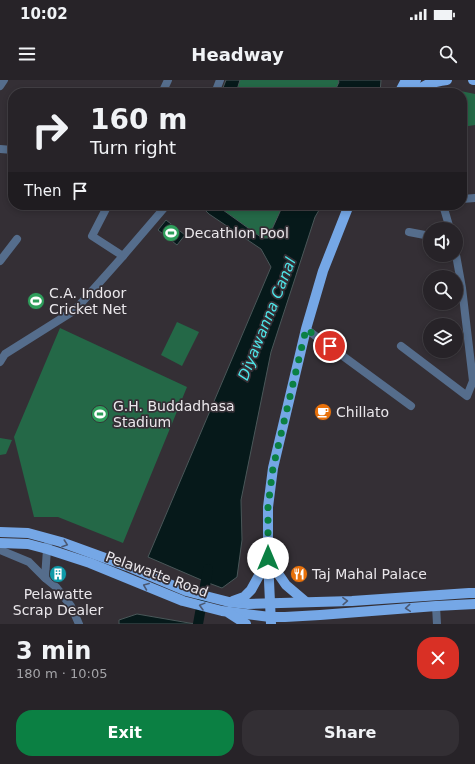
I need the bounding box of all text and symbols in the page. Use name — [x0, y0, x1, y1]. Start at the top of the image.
text: 10:02 — [20, 5, 68, 23]
icon: menu — [16, 43, 38, 65]
icon: search — [437, 43, 459, 65]
text: Headway — [191, 44, 284, 65]
text: 160 m — [90, 103, 187, 136]
icon: right — [24, 104, 76, 156]
text: Turn right — [90, 137, 176, 158]
icon: arrive — [69, 180, 91, 202]
text: Then — [24, 182, 61, 200]
map controls — [423, 222, 463, 358]
button: sound — [423, 222, 463, 262]
sports icon: Decathlon Pool — [161, 223, 181, 243]
place label: Decathlon Pool — [184, 225, 289, 241]
water label: Diyawanna Canal — [234, 254, 300, 383]
button: search — [423, 270, 463, 310]
place label: C.A. Indoor Cricket Net — [49, 285, 127, 317]
sports icon: C.A. Indoor Cricket Net — [26, 291, 46, 311]
button: layers — [423, 318, 463, 358]
pin — [313, 329, 347, 363]
icon: arrive — [319, 335, 341, 357]
place label: G.H. Buddadhasa Stadium — [113, 398, 235, 430]
cafe icon: Chillato — [313, 402, 333, 422]
sports icon: G.H. Buddadhasa Stadium — [90, 404, 110, 424]
place label: Chillato — [336, 404, 389, 420]
position arrow — [247, 537, 289, 579]
one-way arrow — [62, 539, 69, 548]
street label: Pelawatte Road — [103, 548, 211, 600]
building icon: Pelawatte Scrap Dealer — [48, 564, 68, 584]
restaurant icon: Taj Mahal Palace — [289, 564, 309, 584]
place label: Taj Mahal Palace — [311, 566, 427, 582]
one-way arrow — [143, 583, 150, 591]
place label: Pelawatte Scrap Dealer — [13, 586, 103, 618]
one-way arrow — [342, 597, 348, 605]
one-way arrow — [199, 602, 206, 611]
one-way arrow — [405, 604, 411, 613]
text: 3 min — [16, 637, 91, 665]
button: close — [417, 637, 459, 679]
text: 180 m · 10:05 — [16, 666, 107, 681]
button: Exit — [16, 710, 234, 756]
button: Share — [242, 710, 459, 756]

